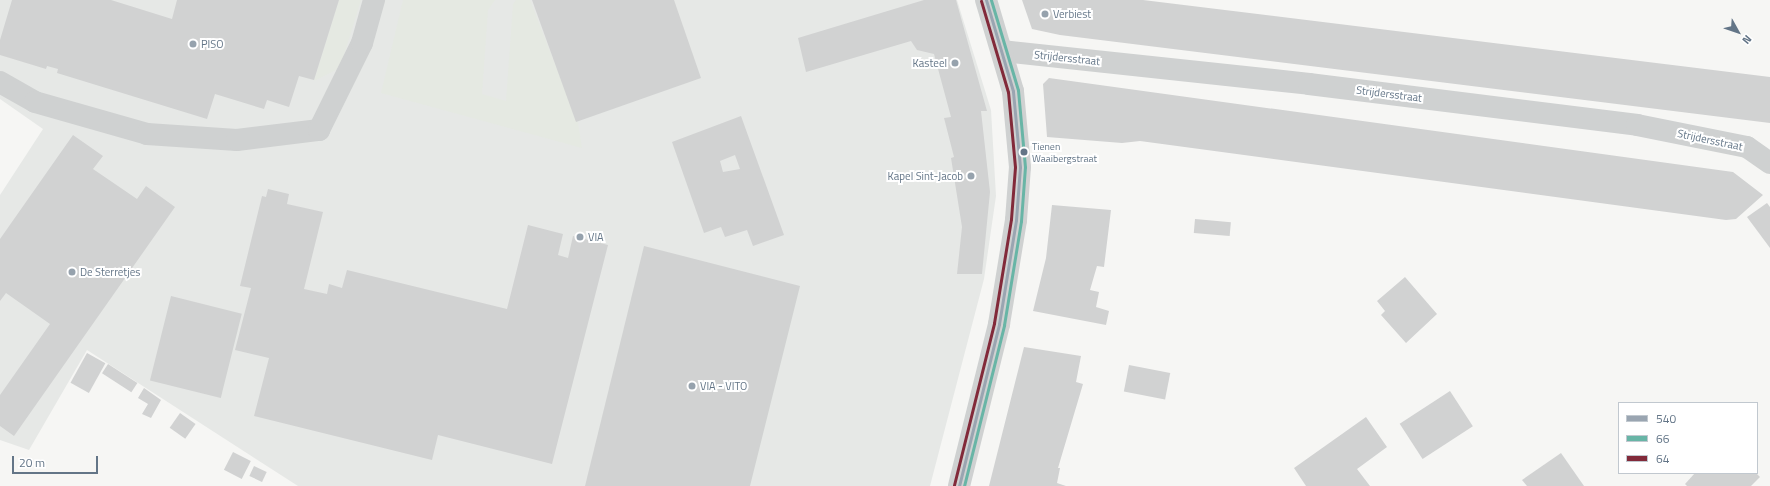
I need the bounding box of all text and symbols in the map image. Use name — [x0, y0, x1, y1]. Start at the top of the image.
place label: Verbiest — [1053, 7, 1091, 21]
marker: Verbiest — [1040, 9, 1050, 19]
north arrow — [1718, 12, 1758, 52]
text: N — [1739, 32, 1756, 48]
place label: PISO — [201, 37, 223, 51]
marker: PISO — [188, 39, 198, 49]
street label: Strijdersstraat — [1033, 48, 1101, 68]
place label: Kasteel — [913, 56, 947, 70]
marker: Kasteel — [950, 58, 960, 68]
street label: Strijdersstraat — [1355, 83, 1423, 105]
street label: Strijdersstraat — [1676, 127, 1744, 153]
place label: Tienen Waaibergstraat — [1032, 140, 1097, 164]
marker: Tienen Waaibergstraat — [1019, 147, 1029, 157]
place label: Kapel Sint-Jacob — [888, 169, 963, 183]
marker: Kapel Sint-Jacob — [966, 171, 976, 181]
place label: VIA — [588, 230, 604, 244]
marker: VIA — [575, 232, 585, 242]
place label: De Sterretjes — [80, 265, 140, 279]
marker: De Sterretjes — [67, 267, 77, 277]
place label: VIA - VITO — [700, 379, 747, 393]
marker: VIA - VITO — [687, 381, 697, 391]
legend — [1618, 402, 1758, 474]
text: 540 — [1656, 409, 1676, 428]
text: 66 — [1656, 429, 1669, 448]
scale bar — [14, 448, 100, 474]
text: 64 — [1656, 449, 1669, 468]
text: 20 m — [19, 453, 45, 472]

